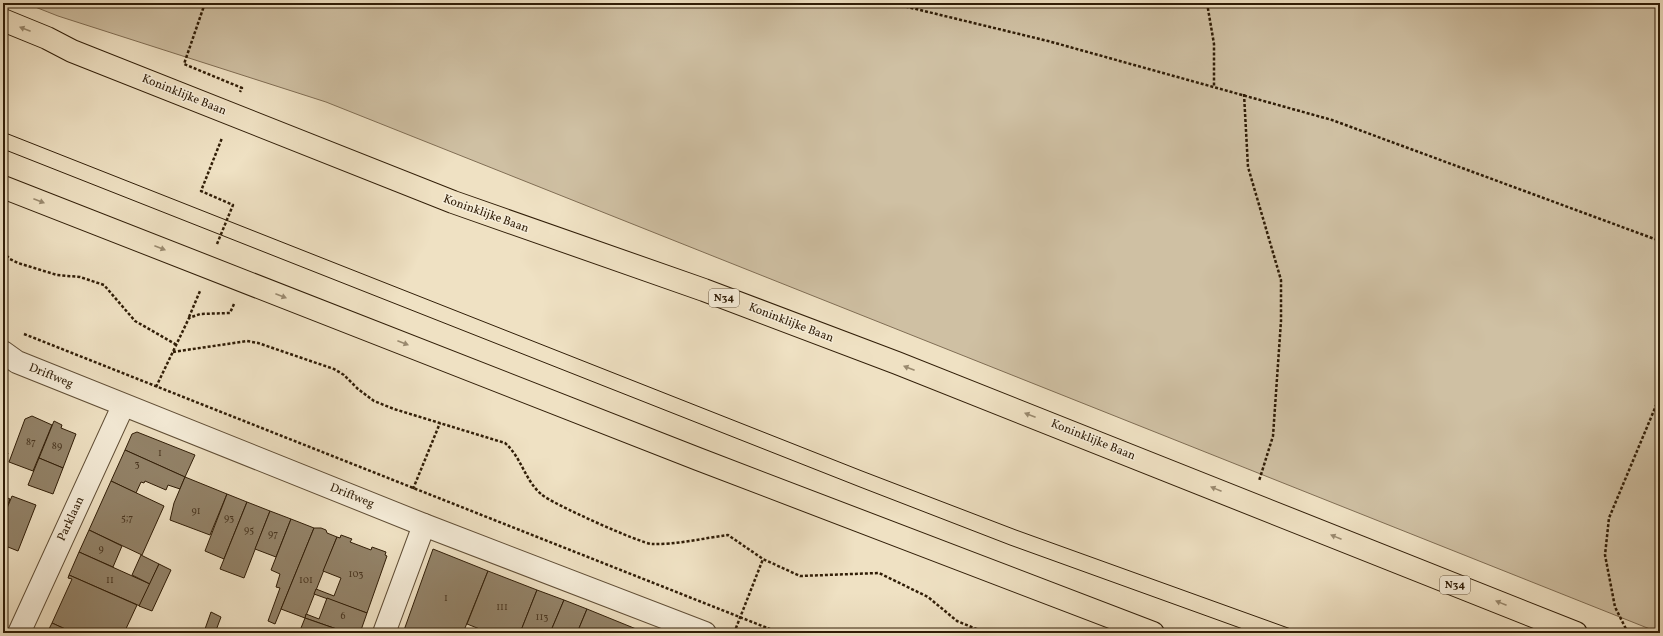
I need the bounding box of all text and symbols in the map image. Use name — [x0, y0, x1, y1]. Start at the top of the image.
one-way arrow — [19, 26, 31, 32]
street label: Koninklijke Baan — [139, 71, 229, 119]
street label: Koninklijke Baan — [441, 191, 531, 237]
one-way arrow — [34, 199, 46, 205]
one-way arrow — [155, 246, 167, 252]
road number: N34 — [709, 289, 739, 307]
one-way arrow — [276, 293, 288, 299]
street label: Koninklijke Baan — [746, 299, 836, 347]
one-way arrow — [397, 340, 409, 346]
street label: Driftweg — [26, 360, 76, 392]
one-way arrow — [902, 364, 914, 370]
one-way arrow — [1023, 412, 1035, 418]
street label: Koninklijke Baan — [1048, 416, 1138, 464]
house number: 87 — [26, 435, 36, 449]
house number: 89 — [52, 439, 62, 453]
house number: 1 — [158, 446, 162, 460]
house number: 3 — [134, 457, 140, 471]
street label: Driftweg — [327, 480, 377, 512]
one-way arrow — [1210, 486, 1221, 492]
street label: Parklaan — [54, 494, 88, 544]
house number: 91 — [191, 504, 201, 518]
house number: 5;7 — [121, 511, 133, 525]
house number: 93 — [224, 511, 234, 525]
house number: 95 — [244, 523, 254, 537]
house number: 97 — [268, 527, 278, 541]
one-way arrow — [1330, 534, 1342, 540]
house number: 9 — [98, 542, 104, 556]
house number: 103 — [349, 567, 363, 581]
house number: 11 — [106, 573, 114, 587]
house number: 101 — [299, 573, 313, 587]
road number: N34 — [1440, 576, 1470, 594]
house number: 1 — [444, 591, 448, 605]
house number: 111 — [496, 600, 508, 614]
one-way arrow — [1495, 600, 1507, 606]
house number: 6 — [340, 609, 346, 623]
house number: 113 — [536, 610, 548, 624]

